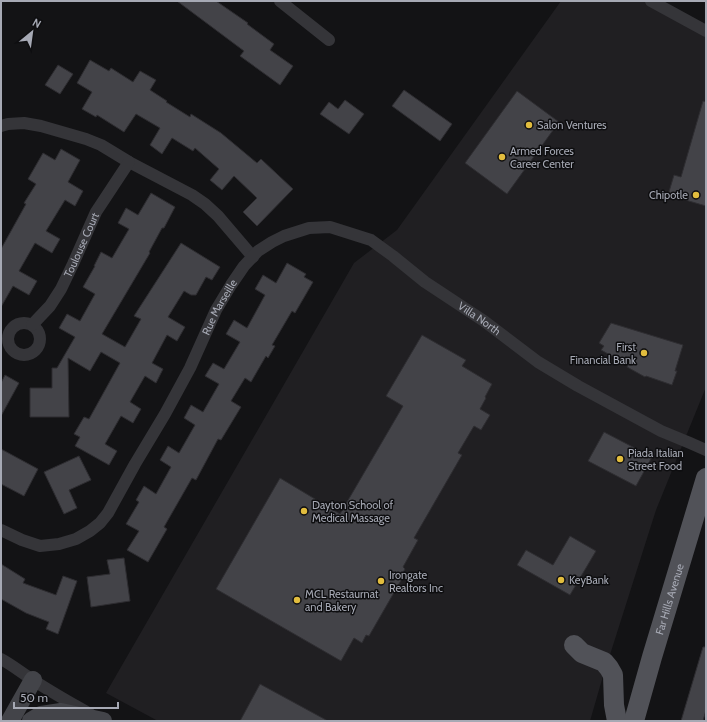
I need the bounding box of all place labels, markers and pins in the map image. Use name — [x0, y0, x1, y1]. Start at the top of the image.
place label: Salon Ventures — [537, 118, 607, 132]
marker: Salon Ventures — [524, 120, 534, 130]
place label: Armed Forces Career Center — [510, 144, 574, 171]
marker: Armed Forces Career Center — [497, 152, 507, 162]
place label: Chipotle — [649, 188, 688, 202]
marker: Chipotle — [691, 190, 701, 200]
place label: First Financial Bank — [570, 340, 636, 367]
marker: First Financial Bank — [639, 348, 649, 358]
place label: Piada Italian Street Food — [628, 446, 684, 473]
marker: Piada Italian Street Food — [615, 454, 625, 464]
place label: Dayton School of Medical Massage — [312, 498, 393, 525]
marker: Dayton School of Medical Massage — [299, 506, 309, 516]
place label: Irongate Realtors Inc — [389, 568, 443, 595]
place label: KeyBank — [569, 573, 609, 587]
marker: KeyBank — [556, 575, 566, 585]
marker: Irongate Realtors Inc — [376, 576, 386, 586]
place label: MCL Restaurnat and Bakery — [305, 587, 379, 614]
marker: MCL Restaurnat and Bakery — [292, 595, 302, 605]

